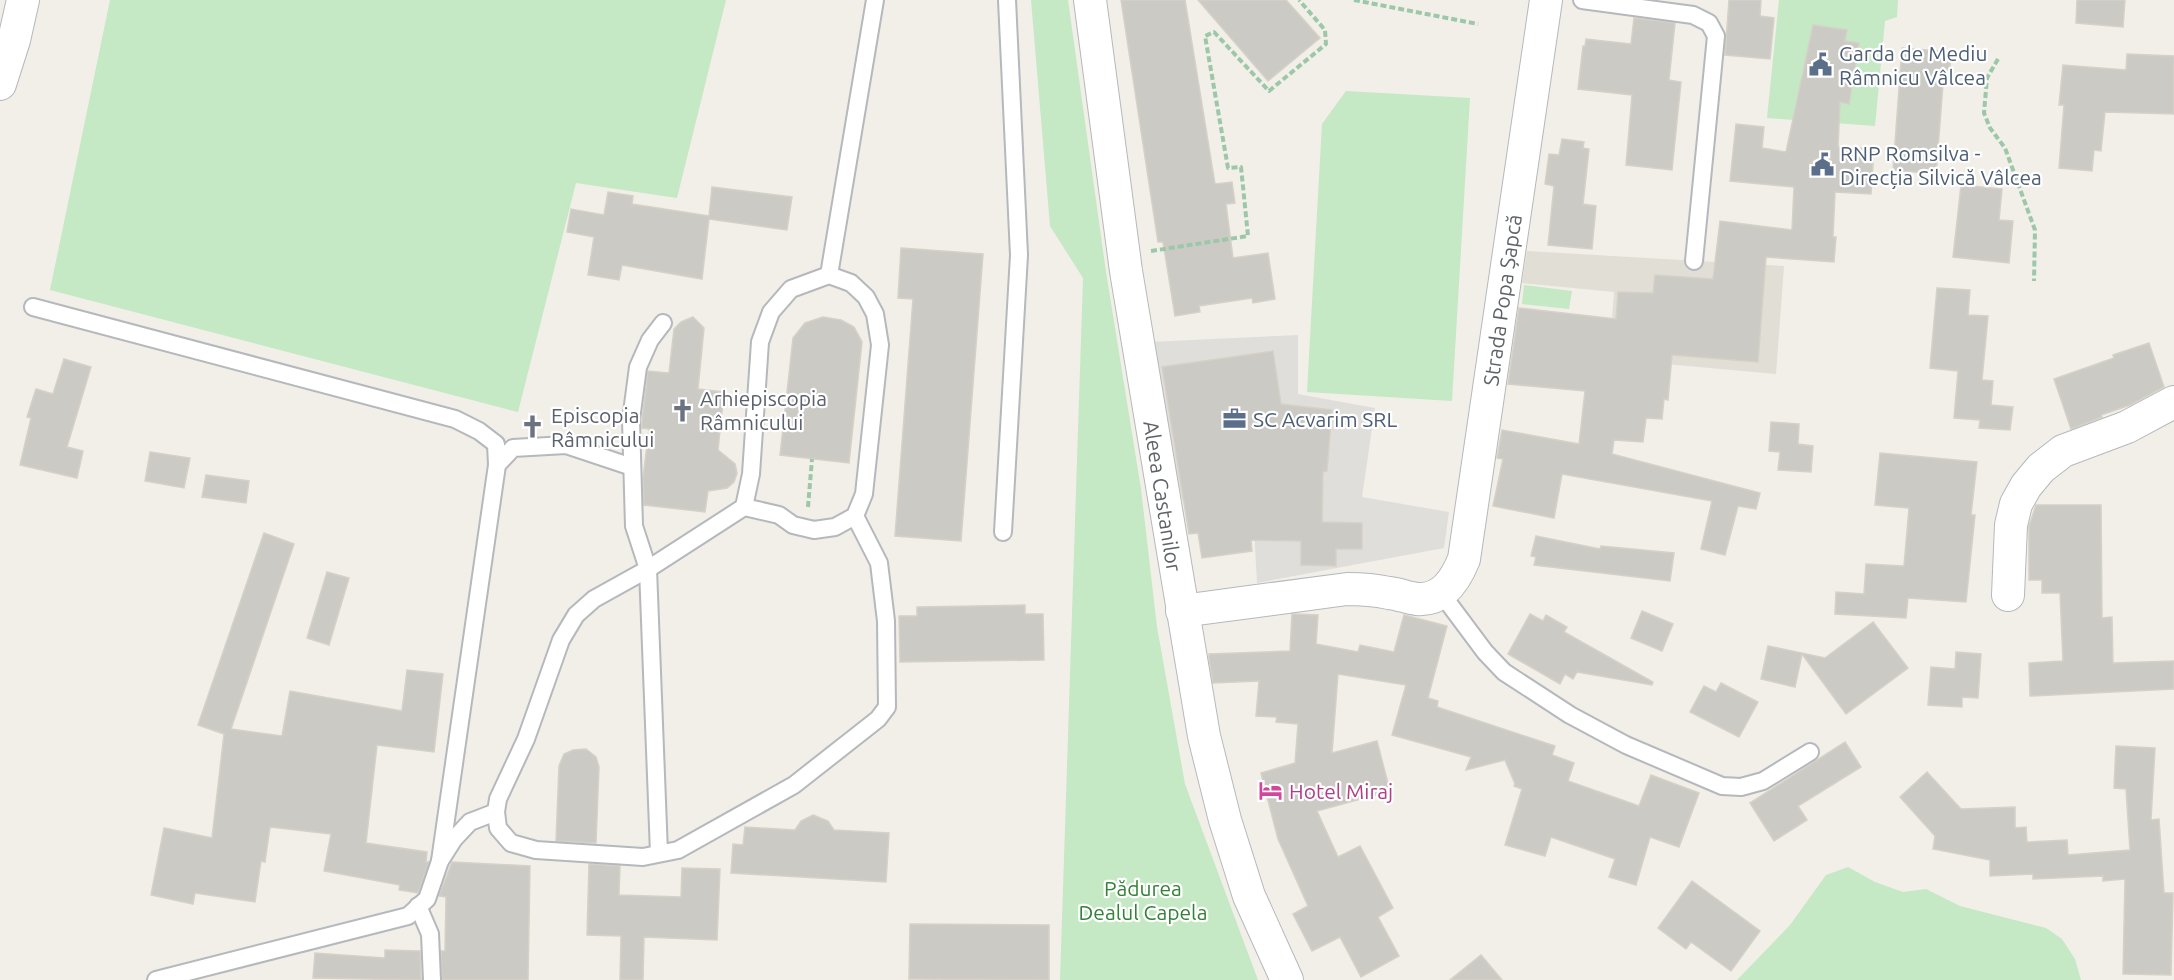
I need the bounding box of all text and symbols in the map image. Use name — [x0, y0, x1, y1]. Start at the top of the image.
place label: Garda de Mediu Râmnicu Vâlcea — [1839, 41, 1987, 89]
public building icon: Garda de Mediu Râmnicu Vâlcea — [1808, 52, 1834, 78]
place label: RNP Romsilva - Direcția Silvică Vâlcea — [1840, 141, 2042, 189]
public building icon: RNP Romsilva - Direcția Silvică Vâlcea — [1809, 152, 1835, 178]
street label: Strada Popa Șapcă — [1478, 213, 1526, 387]
place label: Arhiepiscopia Râmnicului — [700, 386, 827, 434]
church icon: Arhiepiscopia Râmnicului — [669, 397, 695, 423]
place label: Episcopia Râmnicului — [551, 403, 654, 451]
office icon: SC Acvarim SRL — [1222, 406, 1248, 432]
place label: SC Acvarim SRL — [1253, 407, 1397, 431]
church icon: Episcopia Râmnicului — [520, 414, 546, 440]
street label: Aleea Castanilor — [1139, 419, 1187, 573]
hotel icon: Hotel Miraj — [1258, 778, 1284, 804]
place label: Hotel Miraj — [1289, 779, 1393, 803]
park label: Pădurea Dealul Capela — [1079, 876, 1207, 924]

